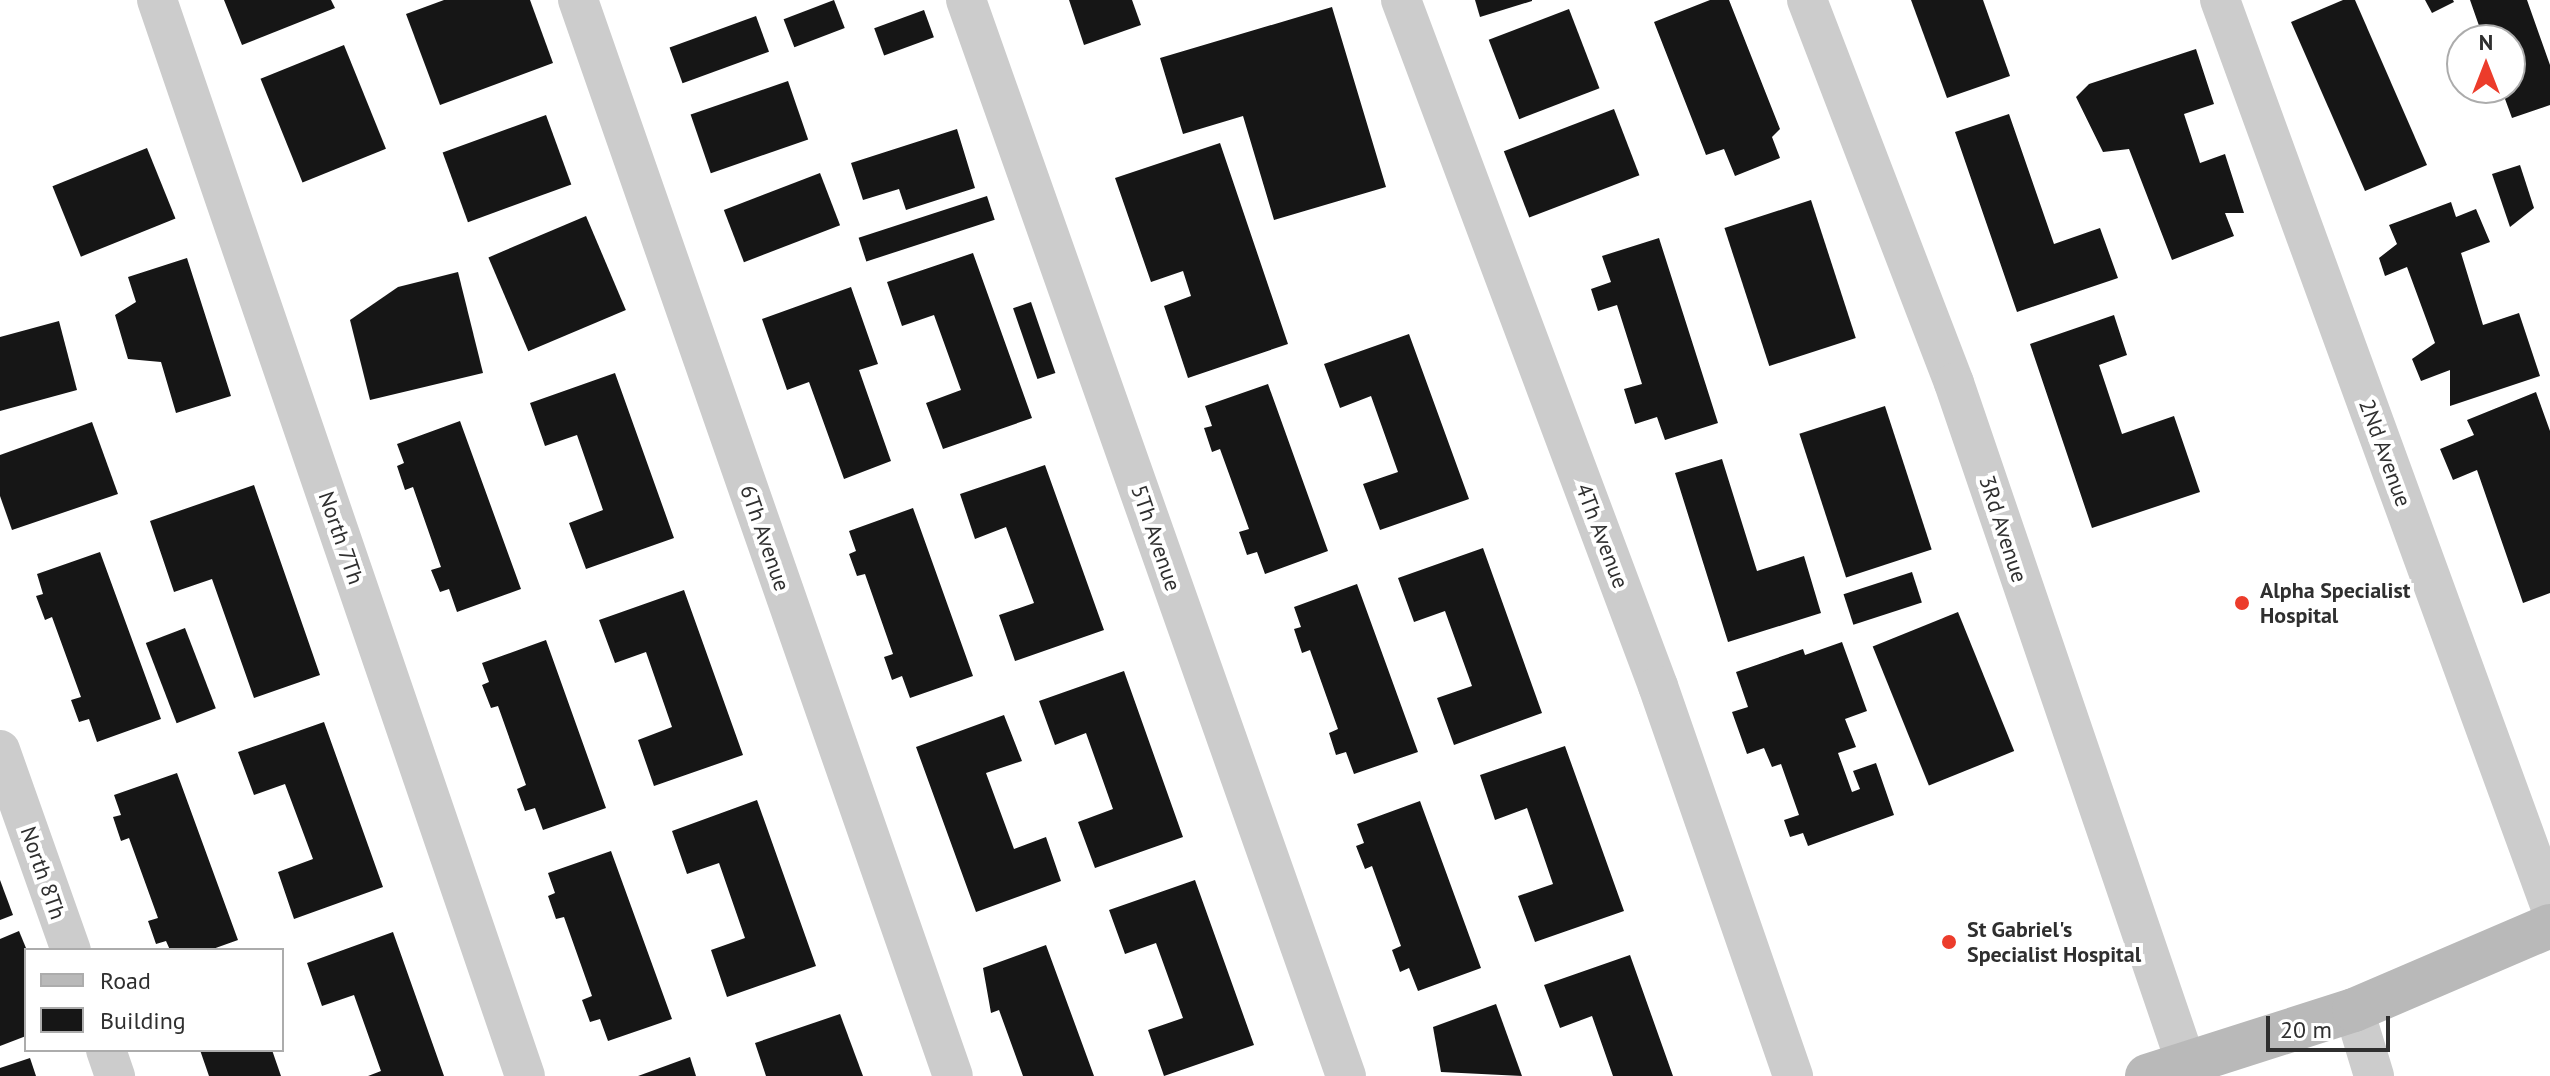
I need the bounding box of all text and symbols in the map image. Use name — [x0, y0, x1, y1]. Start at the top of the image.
north arrow — [2446, 24, 2526, 104]
text: N — [2479, 28, 2493, 56]
street label: 2Nd Avenue — [2353, 395, 2417, 511]
street label: 3Rd Avenue — [1973, 472, 2033, 586]
street label: 4Th Avenue — [1570, 480, 1634, 592]
street label: 6Th Avenue — [734, 481, 796, 595]
street label: 5Th Avenue — [1125, 481, 1187, 595]
street label: North 7Th — [313, 488, 369, 588]
place label: Alpha Specialist Hospital — [2260, 577, 2410, 628]
marker: Alpha Specialist Hospital — [2231, 592, 2253, 614]
street label: North 8Th — [15, 823, 71, 923]
place label: St Gabriel's Specialist Hospital — [1967, 916, 2141, 968]
marker: St Gabriel's Specialist Hospital — [1938, 931, 1960, 953]
legend — [24, 948, 284, 1052]
text: Road — [100, 965, 151, 996]
scale bar — [2270, 1000, 2394, 1050]
text: Building — [100, 1005, 186, 1036]
text: 20 m — [2280, 1014, 2332, 1045]

